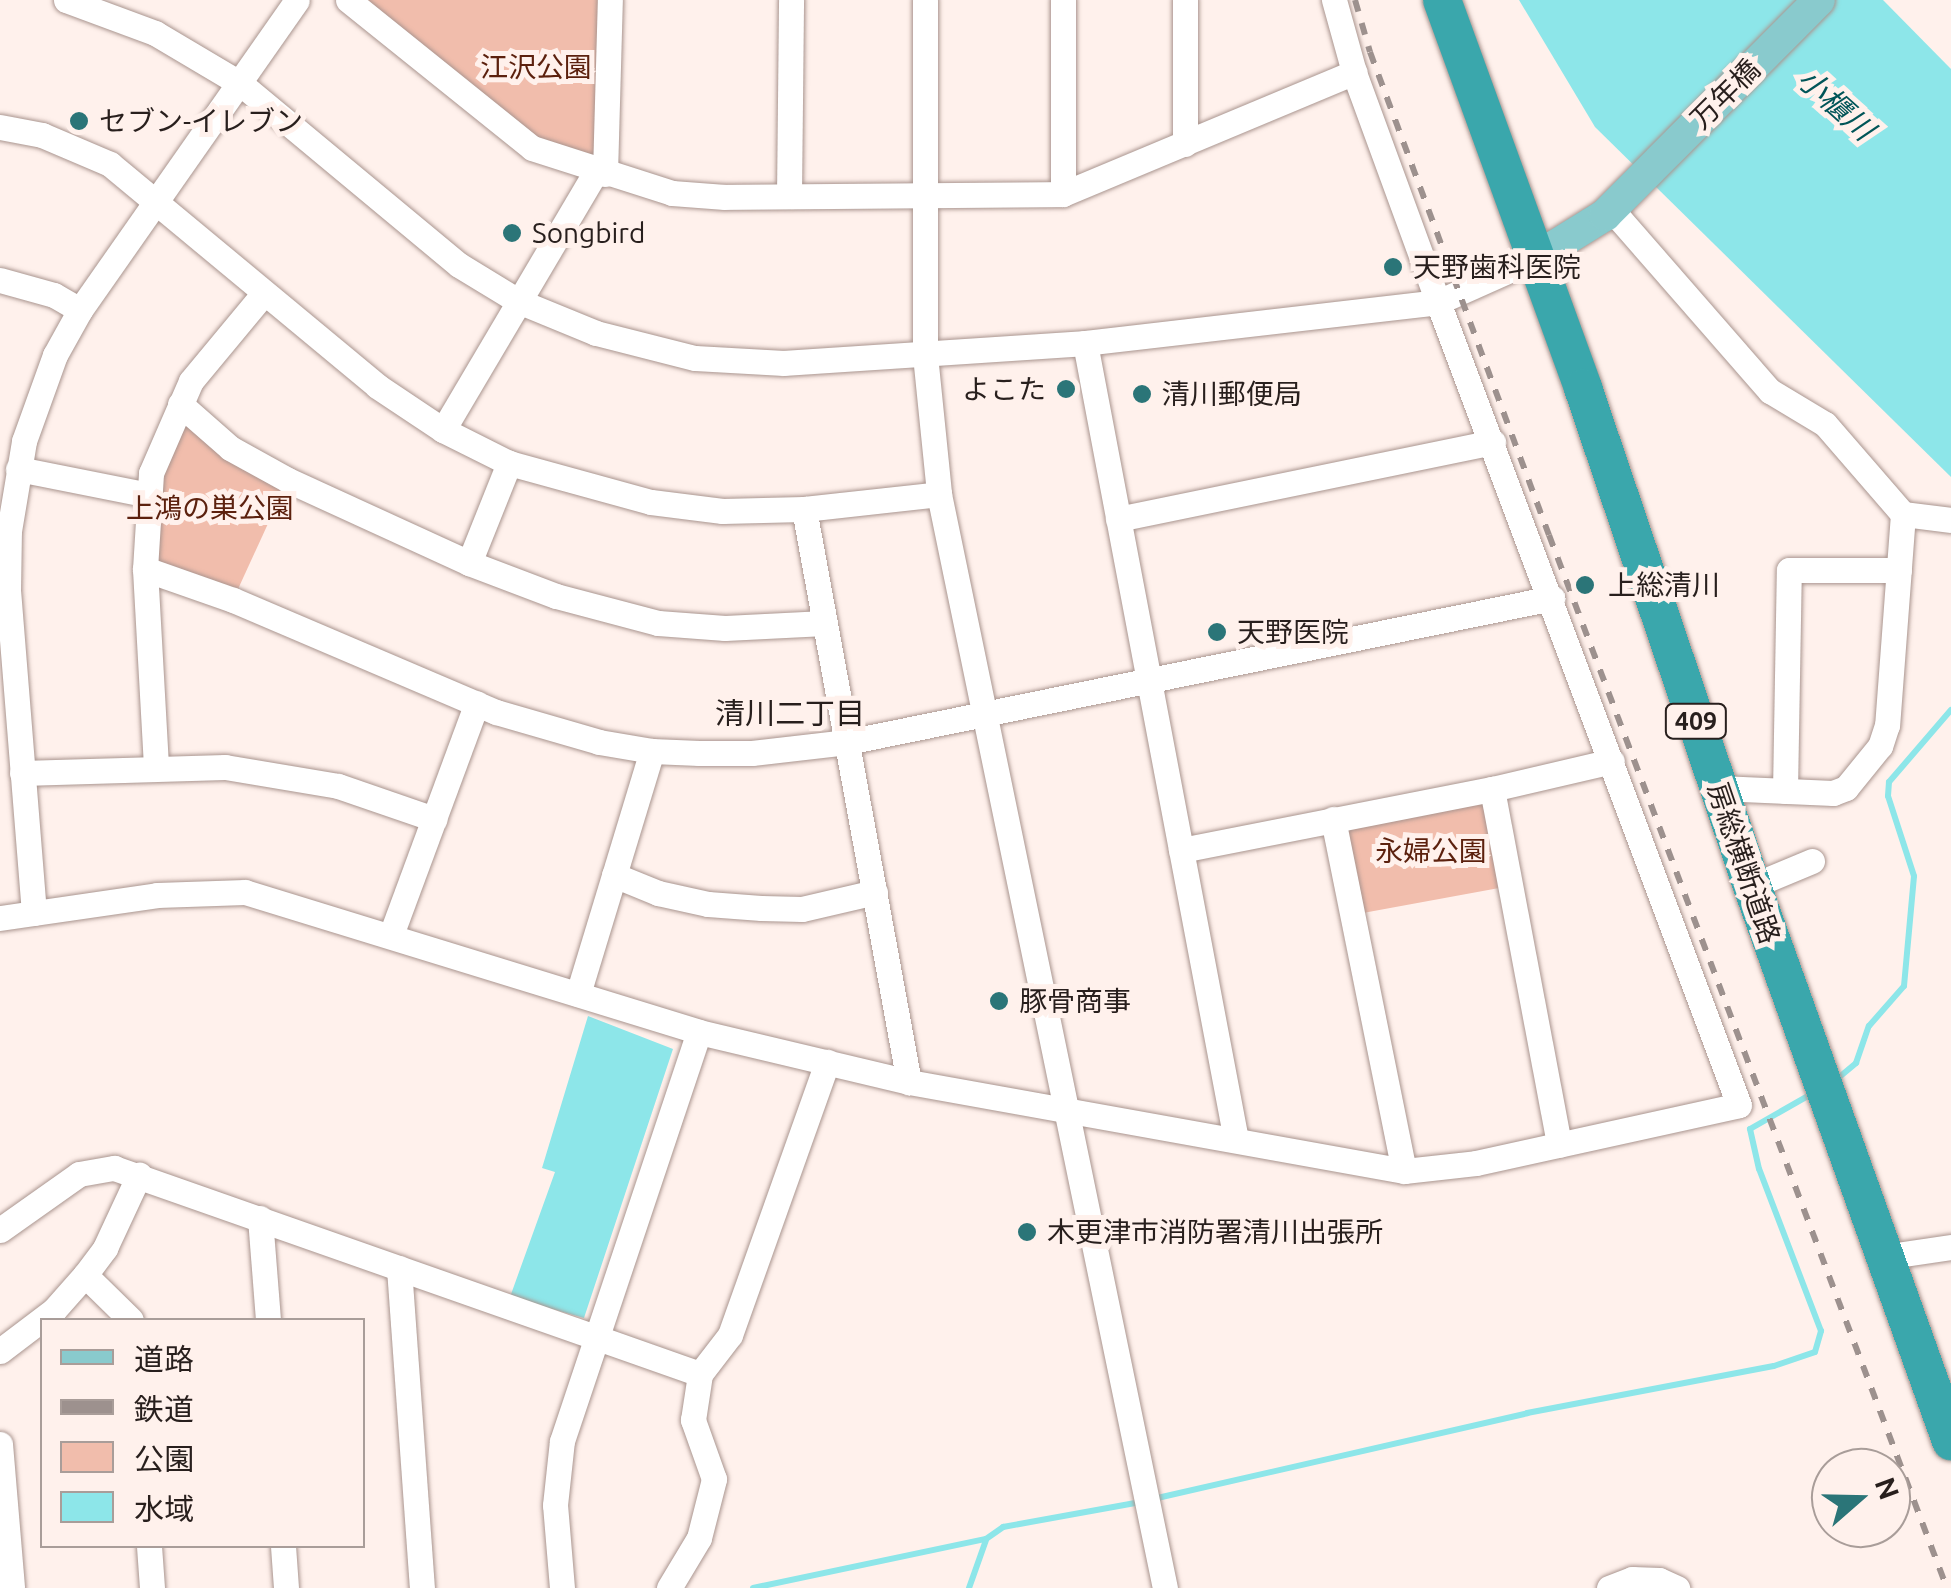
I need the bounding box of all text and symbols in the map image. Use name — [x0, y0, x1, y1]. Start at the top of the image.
park label: 江沢公園 — [480, 50, 592, 84]
street label: 万年橋 — [1683, 52, 1767, 136]
water label: 小櫃川 — [1791, 61, 1881, 147]
place label: セブン-イレブン — [99, 104, 303, 138]
marker: セブン-イレブン — [68, 110, 90, 132]
place label: Songbird — [532, 216, 645, 250]
marker: Songbird — [501, 222, 523, 244]
place label: 天野歯科医院 — [1413, 250, 1581, 284]
marker: 天野歯科医院 — [1382, 256, 1404, 278]
place label: よこた — [962, 372, 1046, 406]
place label: 清川郵便局 — [1162, 377, 1302, 411]
marker: よこた — [1055, 378, 1077, 400]
marker: 清川郵便局 — [1131, 383, 1153, 405]
park label: 上鴻の巣公園 — [126, 491, 294, 525]
place label: 上総清川 — [1608, 568, 1720, 602]
marker: 上総清川 — [1572, 572, 1598, 598]
place label: 天野医院 — [1237, 615, 1349, 649]
marker: 天野医院 — [1206, 621, 1228, 643]
district label: 清川二丁目 — [715, 695, 865, 731]
road number: 409 — [1664, 701, 1728, 741]
street label: 房総横断道路 — [1701, 778, 1787, 948]
park label: 永婦公園 — [1375, 834, 1487, 868]
place label: 豚骨商事 — [1019, 984, 1131, 1018]
marker: 豚骨商事 — [988, 990, 1010, 1012]
place label: 木更津市消防署清川出張所 — [1047, 1215, 1383, 1249]
marker: 木更津市消防署清川出張所 — [1016, 1221, 1038, 1243]
legend — [40, 1318, 365, 1548]
text: 道路 — [134, 1342, 194, 1376]
text: 鉄道 — [134, 1392, 194, 1426]
text: 公園 — [134, 1442, 194, 1476]
north arrow — [1811, 1448, 1911, 1548]
text: N — [1870, 1473, 1906, 1503]
text: 水域 — [134, 1492, 194, 1526]

